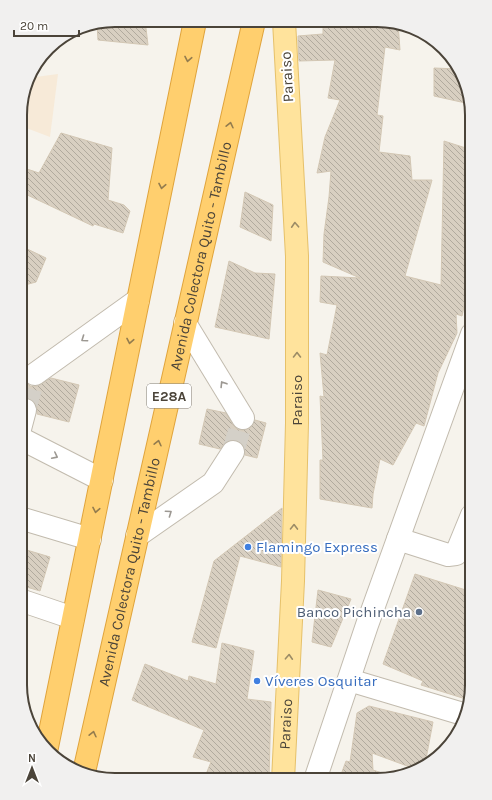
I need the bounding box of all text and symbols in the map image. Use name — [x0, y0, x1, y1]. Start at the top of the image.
scale bar — [14, 12, 79, 38]
text: 20 m — [20, 19, 48, 33]
street label: Paraiso — [277, 51, 297, 103]
one-way arrow — [184, 56, 192, 62]
one-way arrow — [226, 122, 234, 128]
street label: Avenida Colectora Quito - Tambillo — [166, 140, 235, 372]
one-way arrow — [158, 183, 166, 189]
one-way arrow — [291, 222, 300, 228]
one-way arrow — [81, 334, 88, 342]
one-way arrow — [127, 338, 135, 344]
one-way arrow — [293, 352, 301, 358]
street label: Paraiso — [288, 375, 306, 426]
one-way arrow — [220, 381, 227, 388]
road number: E28A — [147, 384, 191, 408]
one-way arrow — [154, 440, 162, 446]
one-way arrow — [51, 451, 58, 459]
street label: Avenida Colectora Quito - Tambillo — [95, 456, 164, 688]
one-way arrow — [93, 506, 101, 513]
one-way arrow — [165, 511, 172, 518]
one-way arrow — [290, 524, 299, 530]
place label: Flamingo Express — [256, 538, 378, 556]
marker: Flamingo Express — [243, 542, 253, 552]
place label: Banco Pichincha — [297, 603, 411, 621]
marker: Banco Pichincha — [414, 607, 424, 617]
one-way arrow — [284, 654, 293, 660]
place label: Víveres Osquitar — [265, 672, 377, 690]
marker: Víveres Osquitar — [252, 676, 262, 686]
street label: Paraiso — [276, 698, 296, 750]
one-way arrow — [88, 730, 96, 737]
north arrow — [12, 748, 52, 788]
text: N — [28, 752, 36, 765]

